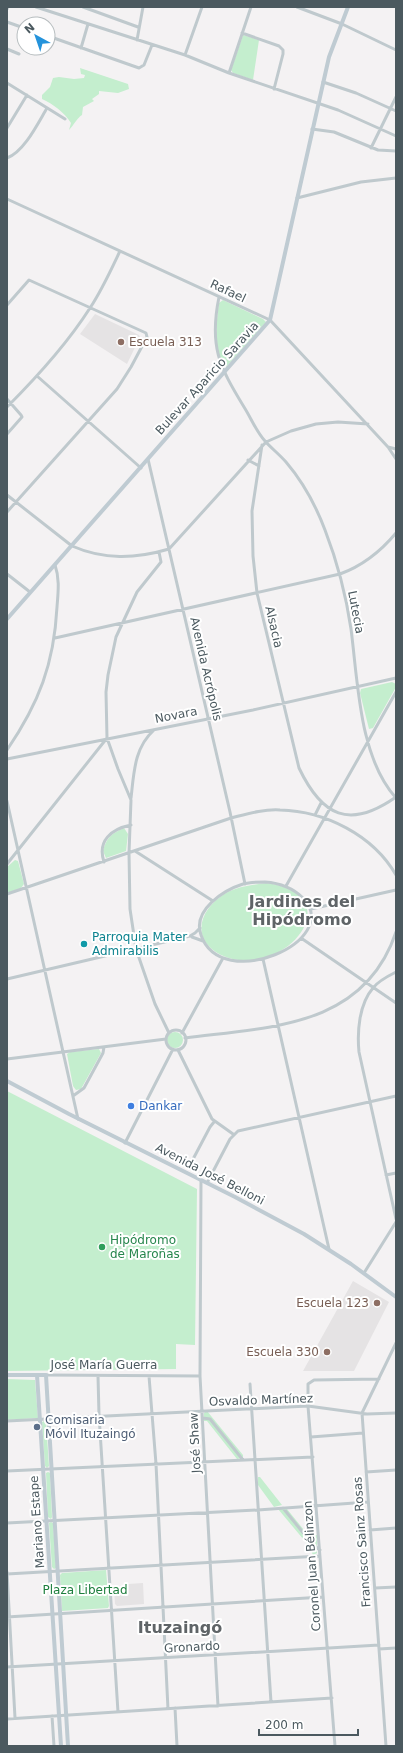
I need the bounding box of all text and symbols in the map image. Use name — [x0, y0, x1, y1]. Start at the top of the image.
north arrow — [16, 16, 56, 56]
text: N — [22, 21, 38, 37]
street label: Rafael — [208, 277, 248, 305]
street label: Bulevar Aparicio Saravia — [153, 319, 261, 437]
place label: Escuela 313 — [129, 335, 202, 349]
marker: Escuela 313 — [116, 337, 126, 347]
street label: Lutecia — [345, 589, 367, 635]
street label: Alsacia — [262, 605, 286, 649]
street label: Avenida Acrópolis — [187, 616, 225, 722]
street label: Novara — [154, 704, 198, 726]
district label: Jardines del Hipódromo — [248, 892, 355, 929]
place label: Parroquia Mater Admirabilis — [92, 930, 187, 958]
marker: Parroquia Mater Admirabilis — [79, 939, 89, 949]
place label: Dankar — [139, 1099, 182, 1113]
marker: Dankar — [126, 1101, 136, 1111]
street label: Avenida José Belloni — [153, 1140, 267, 1208]
place label: Hipódromo de Maroñas — [110, 1233, 180, 1261]
marker: Hipódromo de Maroñas — [97, 1242, 107, 1252]
place label: Escuela 123 — [296, 1296, 369, 1310]
marker: Escuela 123 — [372, 1298, 382, 1308]
place label: Escuela 330 — [246, 1345, 319, 1359]
marker: Escuela 330 — [322, 1347, 332, 1357]
street label: José María Guerra — [50, 1358, 157, 1372]
street label: Osvaldo Martínez — [209, 1391, 313, 1409]
street label: José Shaw — [186, 1412, 204, 1475]
place label: Comisaria Móvil Ituzaingó — [45, 1413, 136, 1441]
marker: Comisaria Móvil Ituzaingó — [32, 1422, 42, 1432]
street label: Mariano Estape — [27, 1475, 47, 1569]
street label: Francisco Sainz Rosas — [350, 1476, 374, 1608]
street label: Coronel Juan Bélinzon — [300, 1500, 324, 1632]
park label: Plaza Libertad — [42, 1583, 128, 1597]
district label: Ituzaingó — [138, 1618, 222, 1637]
street label: Gronardo — [164, 1639, 220, 1655]
scale bar — [259, 1711, 358, 1737]
text: 200 m — [265, 1718, 303, 1732]

